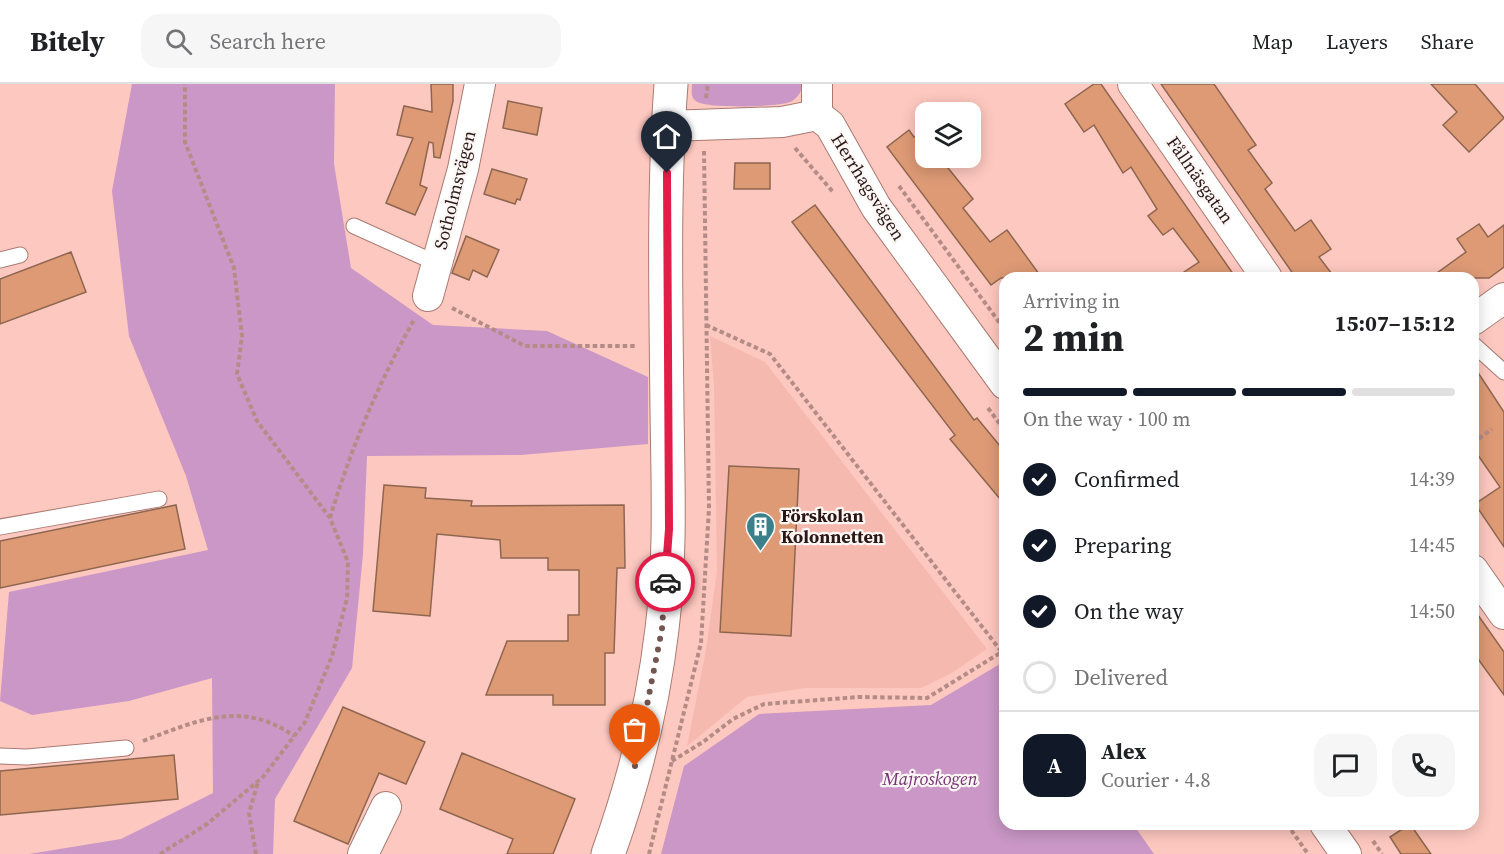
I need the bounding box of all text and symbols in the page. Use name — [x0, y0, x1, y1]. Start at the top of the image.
search box — [141, 14, 561, 68]
text: Bitely — [30, 22, 105, 60]
icon: search — [162, 25, 195, 58]
text: Search here — [210, 26, 326, 56]
text: Map — [1252, 27, 1293, 56]
text: Layers — [1326, 27, 1388, 56]
text: Share — [1421, 27, 1474, 56]
map controls — [915, 102, 981, 168]
button: layers — [915, 102, 981, 168]
pin — [641, 111, 692, 173]
icon: home — [650, 120, 683, 153]
street label: Sotholmsvägen — [428, 128, 481, 252]
street label: Herrhagsvägen — [825, 128, 911, 245]
street label: Fållnäsgatan — [1161, 131, 1240, 228]
text: Arriving in — [1023, 287, 1120, 315]
text: 15:07–15:12 — [1335, 308, 1455, 338]
text: 2 min — [1023, 311, 1124, 364]
text: On the way · 100 m — [1023, 405, 1190, 433]
icon: check — [1023, 463, 1056, 496]
text: Confirmed — [1074, 464, 1179, 494]
text: 14:39 — [1409, 465, 1455, 493]
place label: Förskolan Kolonnetten — [781, 503, 884, 549]
building icon: Förskolan Kolonnetten — [744, 510, 776, 552]
icon: check — [1023, 529, 1056, 562]
text: Preparing — [1074, 530, 1171, 560]
text: 14:45 — [1409, 531, 1455, 559]
courier — [635, 552, 695, 612]
icon: car — [649, 566, 682, 599]
icon: check — [1023, 595, 1056, 628]
text: On the way — [1074, 596, 1183, 626]
text: 14:50 — [1409, 597, 1455, 625]
text: Delivered — [1074, 662, 1168, 692]
pin — [609, 704, 660, 766]
icon: bag — [618, 713, 651, 746]
button: chat — [1314, 734, 1377, 797]
button: phone — [1392, 734, 1455, 797]
text: Alex — [1101, 736, 1146, 766]
text: A — [1047, 750, 1062, 780]
park label: Majroskogen — [881, 766, 978, 791]
text: Courier · 4.8 — [1101, 766, 1210, 794]

